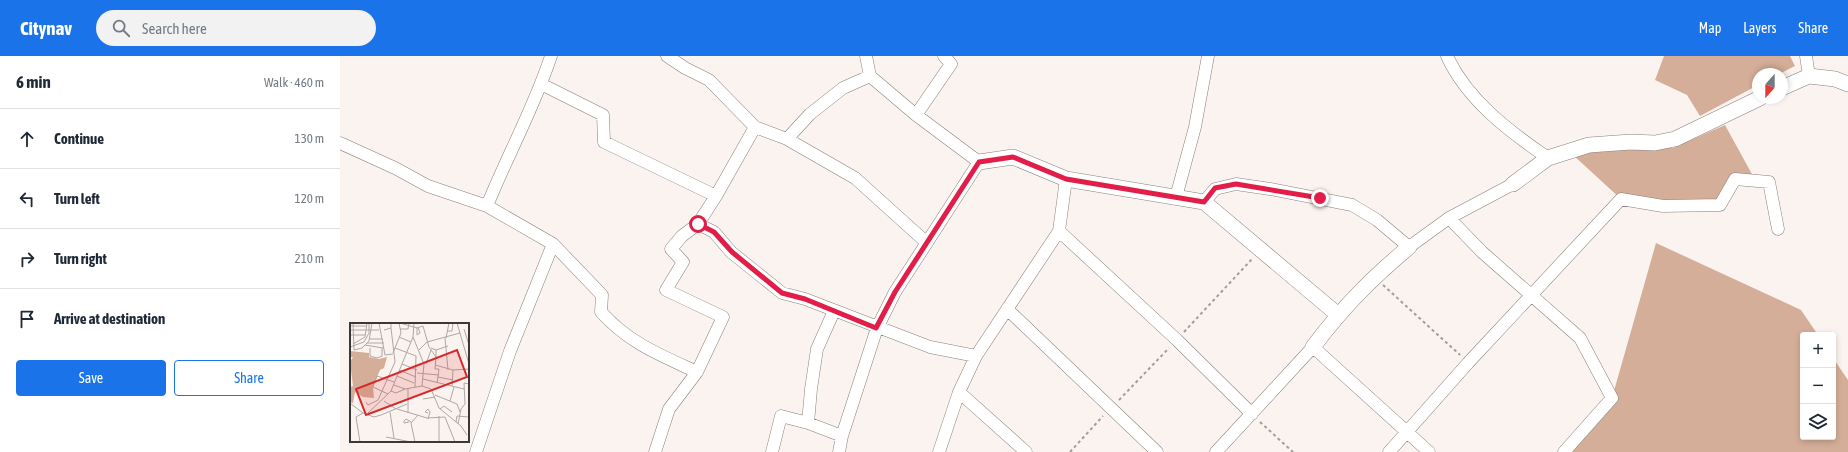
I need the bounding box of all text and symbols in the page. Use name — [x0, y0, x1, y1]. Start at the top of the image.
search box — [96, 10, 376, 46]
text: Citynav — [20, 17, 72, 39]
icon: search — [110, 17, 132, 39]
text: Search here — [142, 20, 207, 37]
text: Map — [1699, 20, 1721, 36]
text: Layers — [1743, 20, 1776, 36]
text: Share — [1798, 20, 1828, 36]
north arrow — [1752, 68, 1788, 104]
text: 6 min — [16, 72, 51, 92]
text: Walk · 460 m — [264, 75, 324, 90]
icon: ahead — [16, 128, 38, 150]
text: Continue — [54, 130, 104, 147]
text: 130 m — [295, 131, 324, 146]
icon: left — [16, 188, 38, 210]
route end — [1311, 189, 1329, 207]
text: Turn left — [54, 190, 100, 207]
text: 120 m — [295, 191, 324, 206]
route start — [689, 215, 707, 233]
icon: right — [16, 248, 38, 270]
text: Turn right — [54, 250, 107, 267]
text: 210 m — [295, 251, 324, 266]
icon: arrive — [16, 308, 38, 330]
text: Arrive at destination — [54, 310, 165, 327]
inset map — [350, 323, 469, 442]
map controls — [1800, 332, 1836, 440]
button: + — [1800, 332, 1836, 368]
button: Save — [16, 360, 166, 396]
button: Share — [174, 360, 324, 396]
button: − — [1800, 368, 1836, 404]
button: layers — [1800, 404, 1836, 440]

